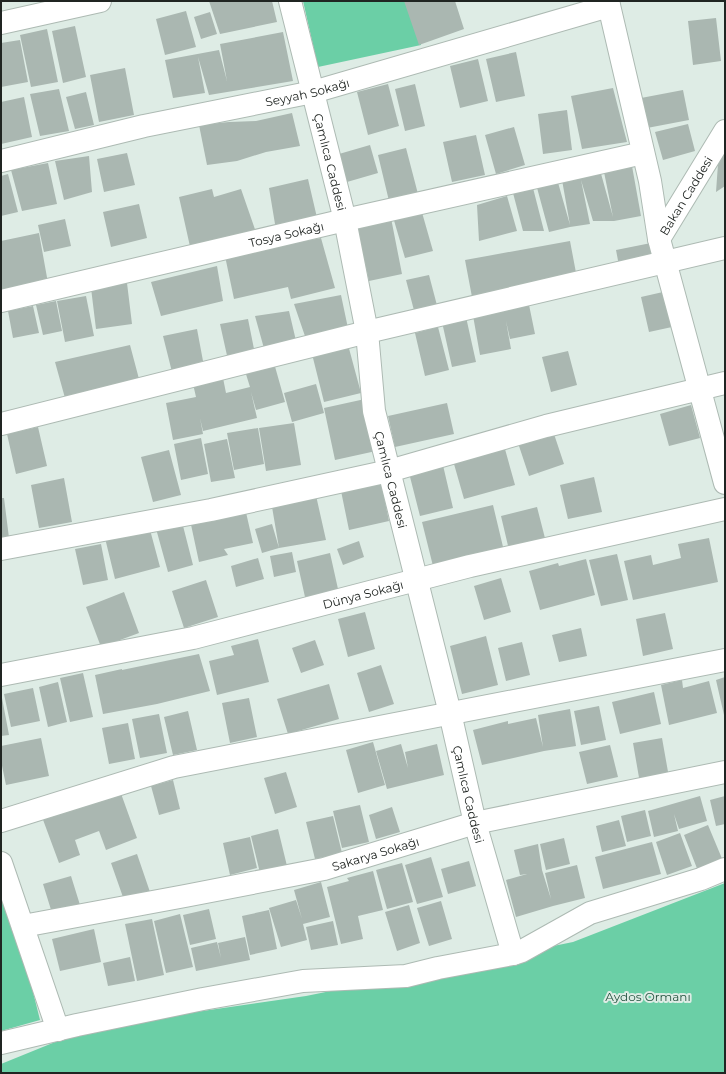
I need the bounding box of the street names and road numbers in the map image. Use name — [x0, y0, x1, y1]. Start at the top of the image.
street label: Seyyah Sokağı — [264, 74, 351, 109]
street label: Çamlıca Caddesi — [311, 112, 350, 212]
street label: Bakan Caddesi — [656, 153, 715, 238]
street label: Tosya Sokağı — [247, 218, 325, 250]
street label: Çamlıca Caddesi — [372, 429, 411, 530]
street label: Dünya Sokağı — [321, 576, 405, 612]
street label: Çamlıca Caddesi — [450, 744, 488, 845]
street label: Sakarya Sokağı — [330, 833, 421, 874]

